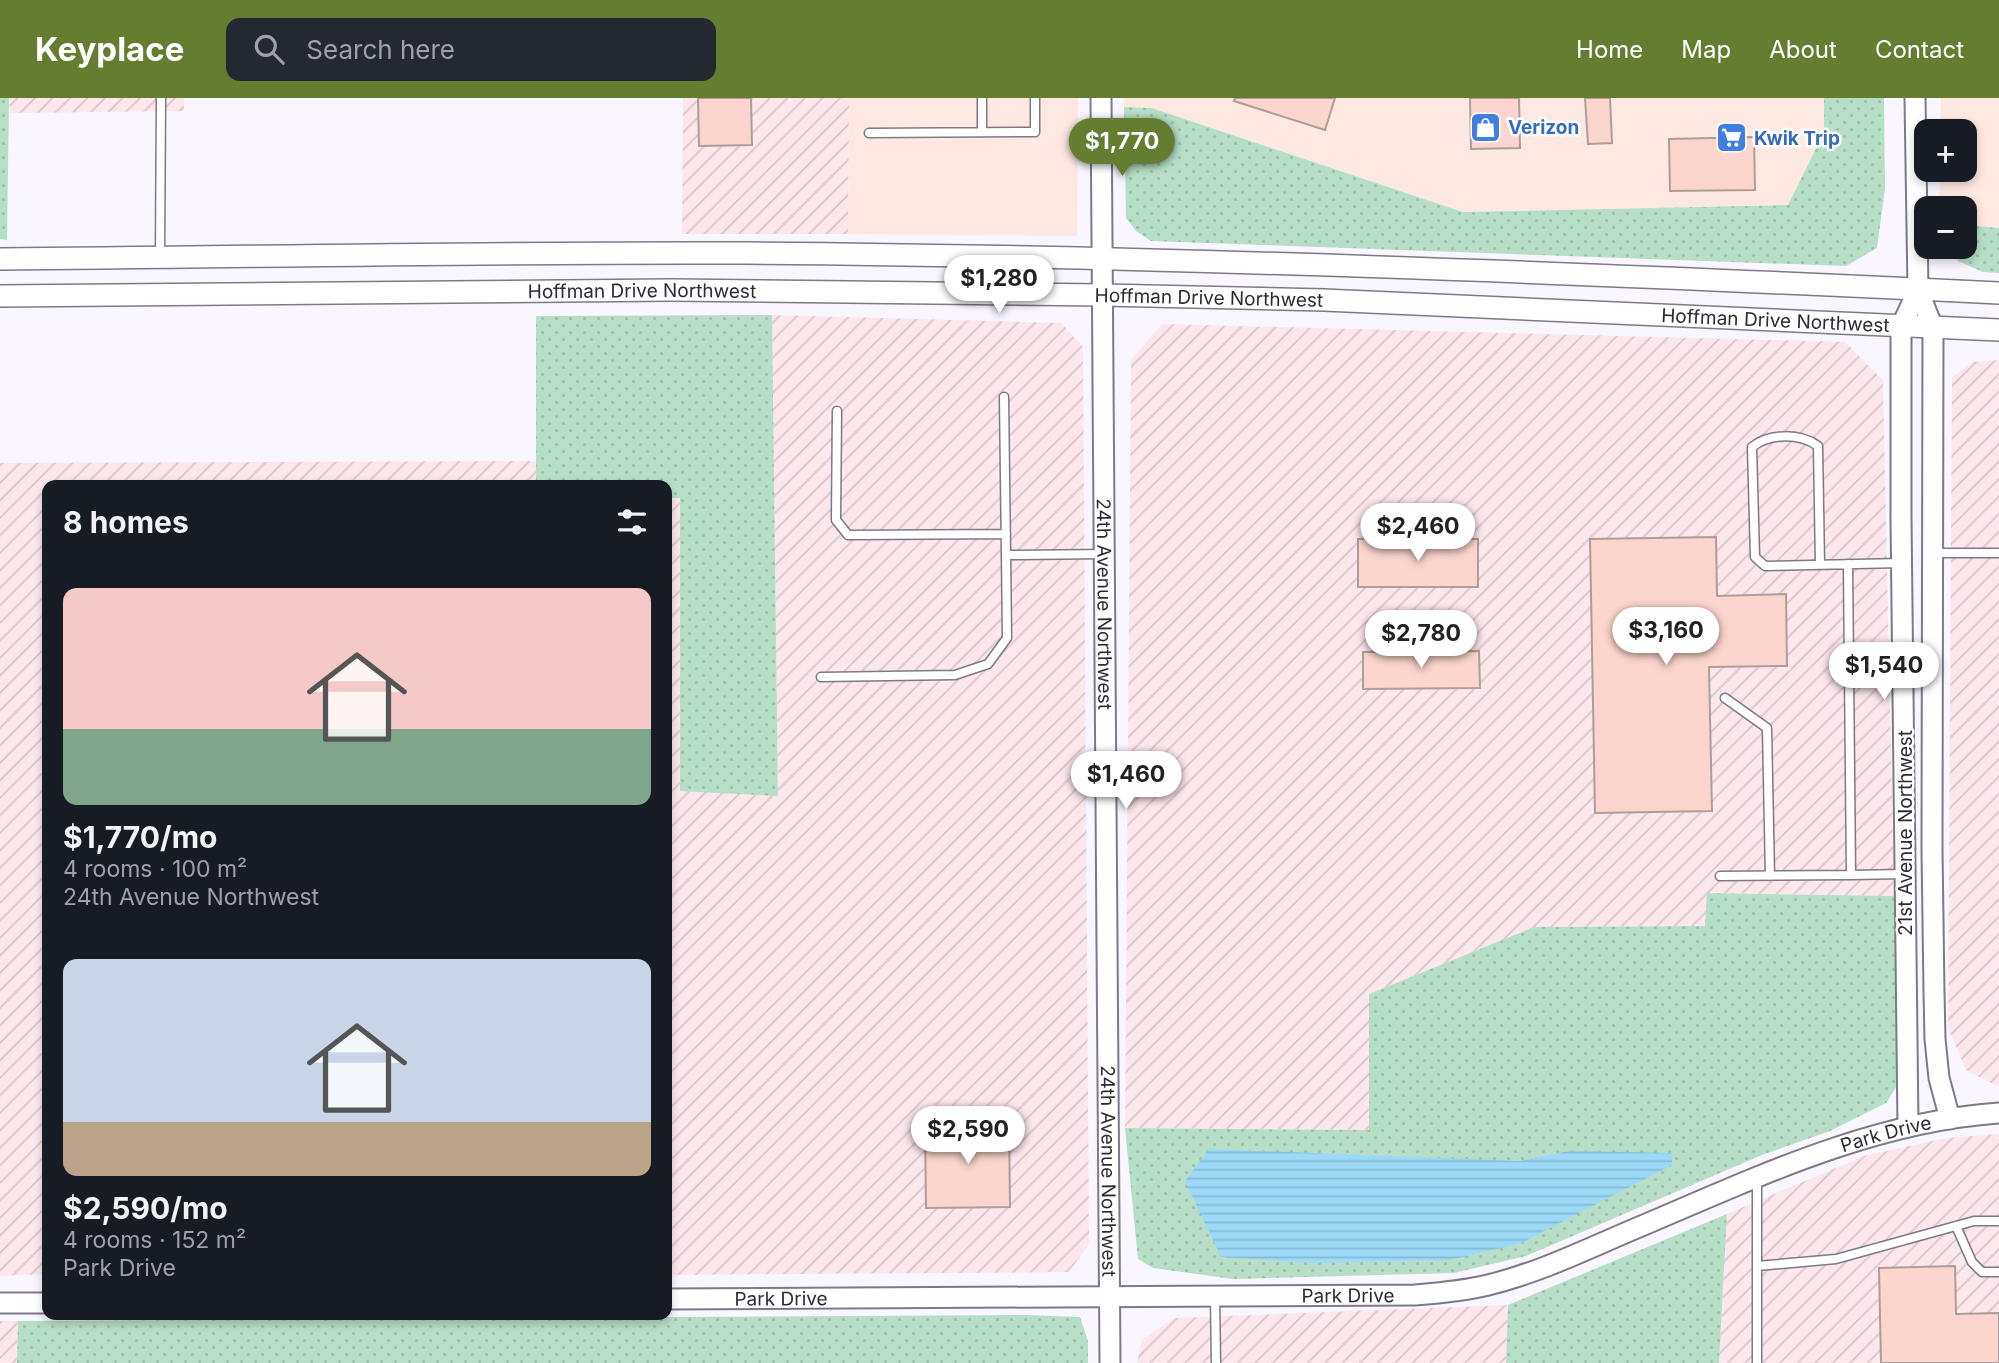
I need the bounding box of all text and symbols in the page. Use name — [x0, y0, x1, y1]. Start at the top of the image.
search box — [226, 18, 716, 81]
text: Keyplace — [35, 29, 184, 69]
icon: search — [250, 30, 288, 68]
text: Search here — [306, 34, 455, 65]
text: Home — [1576, 35, 1643, 64]
text: Map — [1681, 35, 1731, 64]
text: About — [1769, 35, 1837, 64]
text: Contact — [1875, 35, 1964, 64]
shop icon: Verizon — [1468, 110, 1502, 144]
place label: Verizon — [1508, 116, 1579, 139]
pin: $1,770 — [1065, 118, 1179, 178]
map controls — [1914, 119, 1977, 259]
button: + — [1914, 119, 1977, 182]
supermarket icon: Kwik Trip — [1714, 121, 1748, 155]
text: $1,770 — [1085, 127, 1159, 155]
place label: Kwik Trip — [1754, 127, 1840, 150]
button: − — [1914, 196, 1977, 259]
pin: $1,280 — [942, 256, 1056, 315]
text: $1,280 — [960, 264, 1038, 292]
street label: Hoffman Drive Northwest — [528, 279, 756, 303]
street label: Hoffman Drive Northwest — [1095, 284, 1323, 312]
street label: Hoffman Drive Northwest — [1661, 304, 1890, 337]
street label: 24th Avenue Northwest — [1092, 498, 1116, 710]
icon: filters — [613, 503, 651, 541]
text: 8 homes — [63, 504, 189, 540]
pin: $2,460 — [1361, 504, 1475, 563]
text: $2,460 — [1376, 512, 1460, 540]
pin: $3,160 — [1609, 608, 1723, 667]
pin: $2,780 — [1364, 610, 1478, 670]
text: $3,160 — [1628, 616, 1704, 644]
text: $2,780 — [1381, 619, 1461, 647]
icon: home — [294, 634, 420, 760]
pin: $1,540 — [1827, 642, 1941, 702]
text: $1,540 — [1845, 651, 1923, 679]
street label: 21st Avenue Northwest — [1894, 730, 1917, 936]
pin: $1,460 — [1069, 752, 1183, 811]
text: $1,460 — [1087, 760, 1165, 788]
text: $1,770/mo — [63, 819, 218, 855]
text: 4 rooms · 100 m² — [63, 855, 247, 883]
text: 24th Avenue Northwest — [63, 883, 319, 911]
icon: home — [294, 1005, 420, 1131]
street label: 24th Avenue Northwest — [1096, 1065, 1120, 1277]
pin: $2,590 — [911, 1107, 1025, 1166]
street label: Park Drive — [1838, 1111, 1933, 1157]
text: $2,590 — [927, 1115, 1009, 1143]
text: $2,590/mo — [63, 1190, 228, 1226]
text: 4 rooms · 152 m² — [63, 1226, 246, 1254]
text: Park Drive — [63, 1254, 176, 1282]
street label: Park Drive — [1301, 1284, 1395, 1308]
street label: Park Drive — [734, 1287, 828, 1311]

